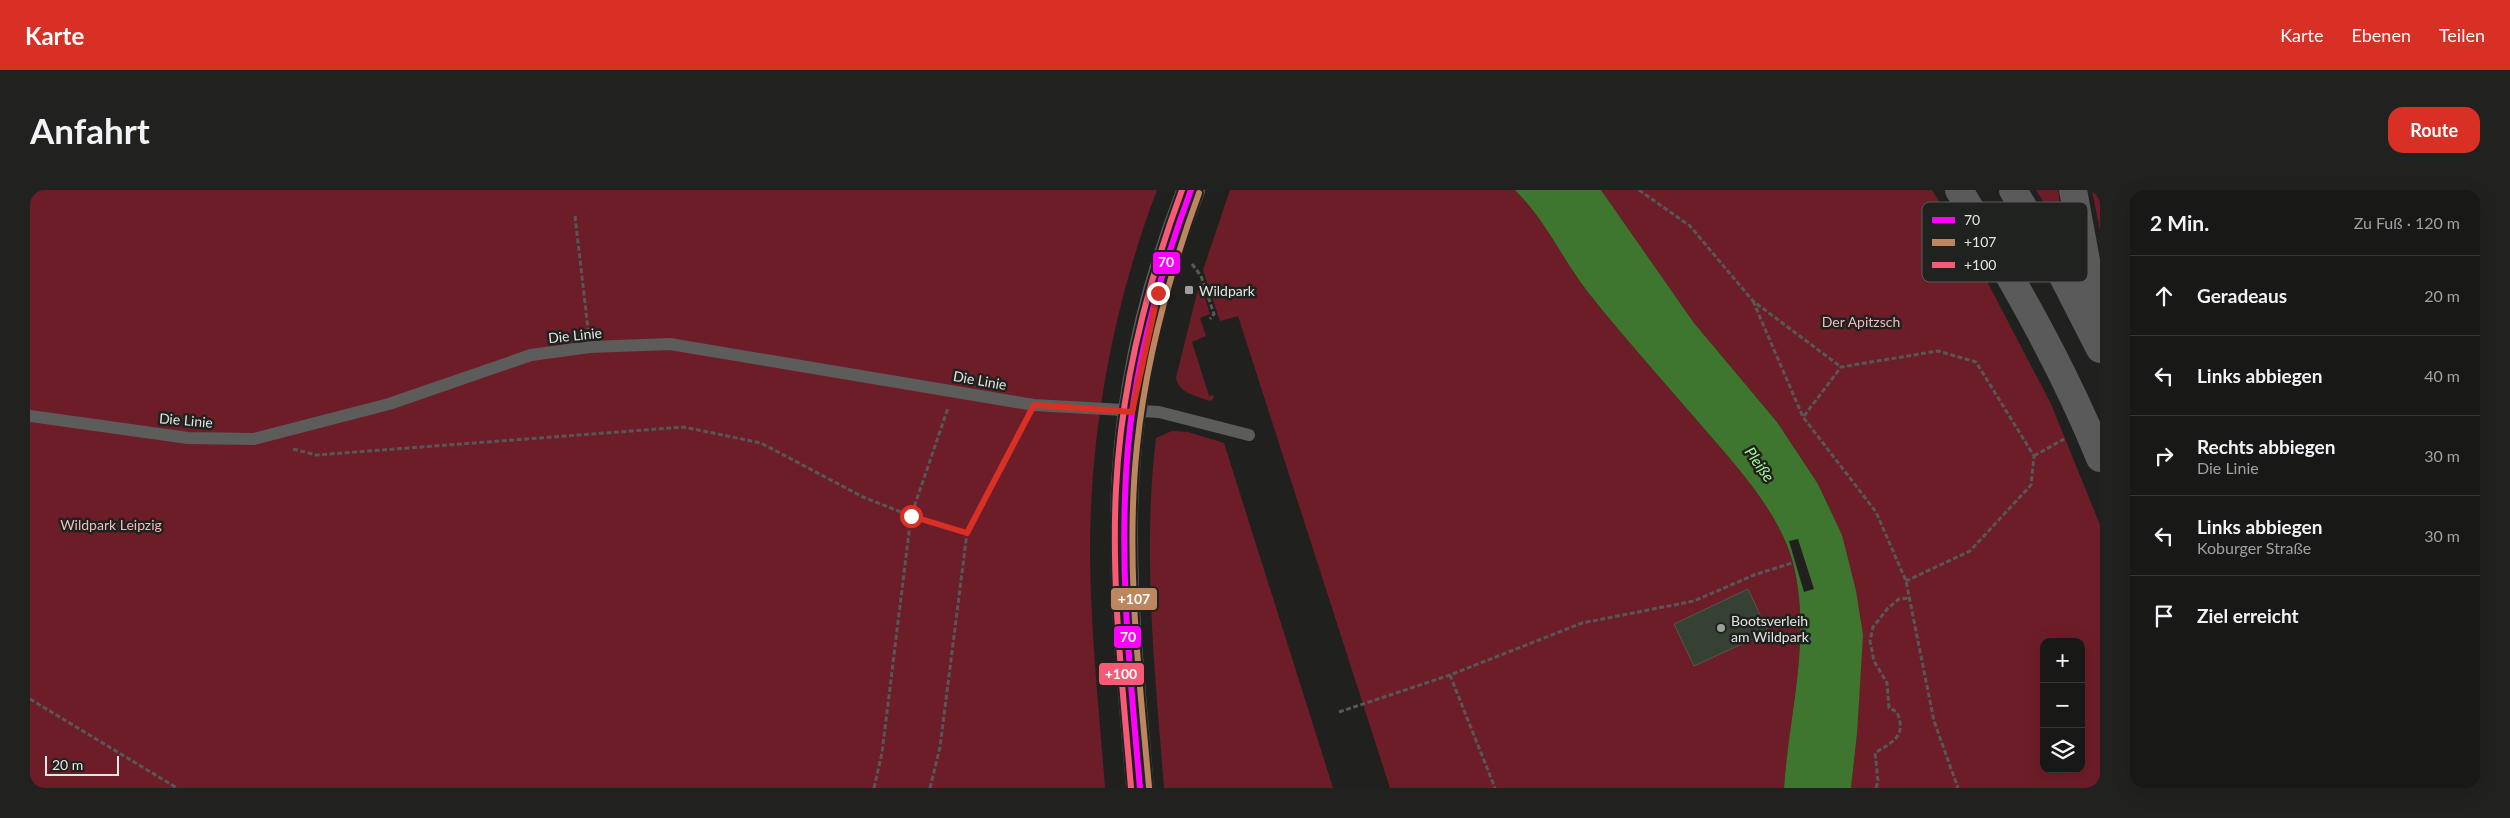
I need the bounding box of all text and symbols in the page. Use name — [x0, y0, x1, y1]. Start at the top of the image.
text: Karte — [25, 21, 84, 50]
text: Karte — [2280, 24, 2323, 46]
text: Ebenen — [2351, 24, 2411, 46]
text: Teilen — [2439, 24, 2485, 46]
button: Route — [2388, 107, 2480, 153]
text: Anfahrt — [30, 109, 150, 151]
legend — [1922, 202, 2088, 282]
text: 2 Min. — [2150, 210, 2209, 235]
text: 70 — [1964, 211, 1980, 228]
text: Zu Fuß · 120 m — [2354, 213, 2460, 232]
text: +107 — [1964, 233, 1996, 250]
line badge: 70 — [1152, 251, 1181, 275]
text: 70 — [1158, 253, 1174, 270]
text: +100 — [1964, 256, 1996, 273]
route end — [1147, 282, 1170, 305]
place label: Wildpark — [1199, 282, 1256, 299]
icon: ahead — [2150, 282, 2178, 310]
marker: Wildpark — [1183, 284, 1195, 296]
text: Geradeaus — [2197, 284, 2287, 307]
text: 20 m — [2424, 286, 2460, 305]
park label: Der Apitzsch — [1822, 313, 1900, 330]
street label: Die Linie — [547, 324, 603, 346]
icon: left — [2150, 362, 2178, 390]
text: Links abbiegen — [2197, 364, 2322, 387]
text: 40 m — [2424, 366, 2460, 385]
street label: Die Linie — [952, 367, 1008, 393]
street label: Die Linie — [158, 409, 214, 431]
text: Rechts abbiegen — [2197, 435, 2335, 458]
icon: right — [2150, 442, 2178, 470]
water label: Pleiße — [1742, 443, 1778, 485]
text: 30 m — [2424, 446, 2460, 465]
text: Die Linie — [2197, 458, 2259, 477]
route start — [900, 505, 923, 528]
text: Links abbiegen — [2197, 515, 2322, 538]
park label: Wildpark Leipzig — [60, 516, 162, 533]
icon: left — [2150, 522, 2178, 550]
text: 30 m — [2424, 526, 2460, 545]
text: Koburger Straße — [2197, 538, 2311, 557]
line badge: +107 — [1110, 587, 1158, 611]
text: +107 — [1118, 590, 1150, 607]
icon: arrive — [2150, 602, 2178, 630]
text: Ziel erreicht — [2197, 604, 2299, 627]
place label: Bootsverleih am Wildpark — [1731, 612, 1810, 645]
marker: Bootsverleih am Wildpark — [1715, 622, 1727, 634]
line badge: 70 — [1113, 625, 1142, 649]
text: 70 — [1120, 628, 1136, 645]
map controls — [2040, 638, 2085, 773]
button: + — [2040, 638, 2085, 683]
line badge: +100 — [1098, 662, 1145, 686]
text: +100 — [1105, 665, 1137, 682]
button: − — [2040, 683, 2085, 728]
button: layers — [2040, 728, 2085, 773]
scale bar — [45, 753, 119, 776]
text: 20 m — [52, 756, 83, 773]

